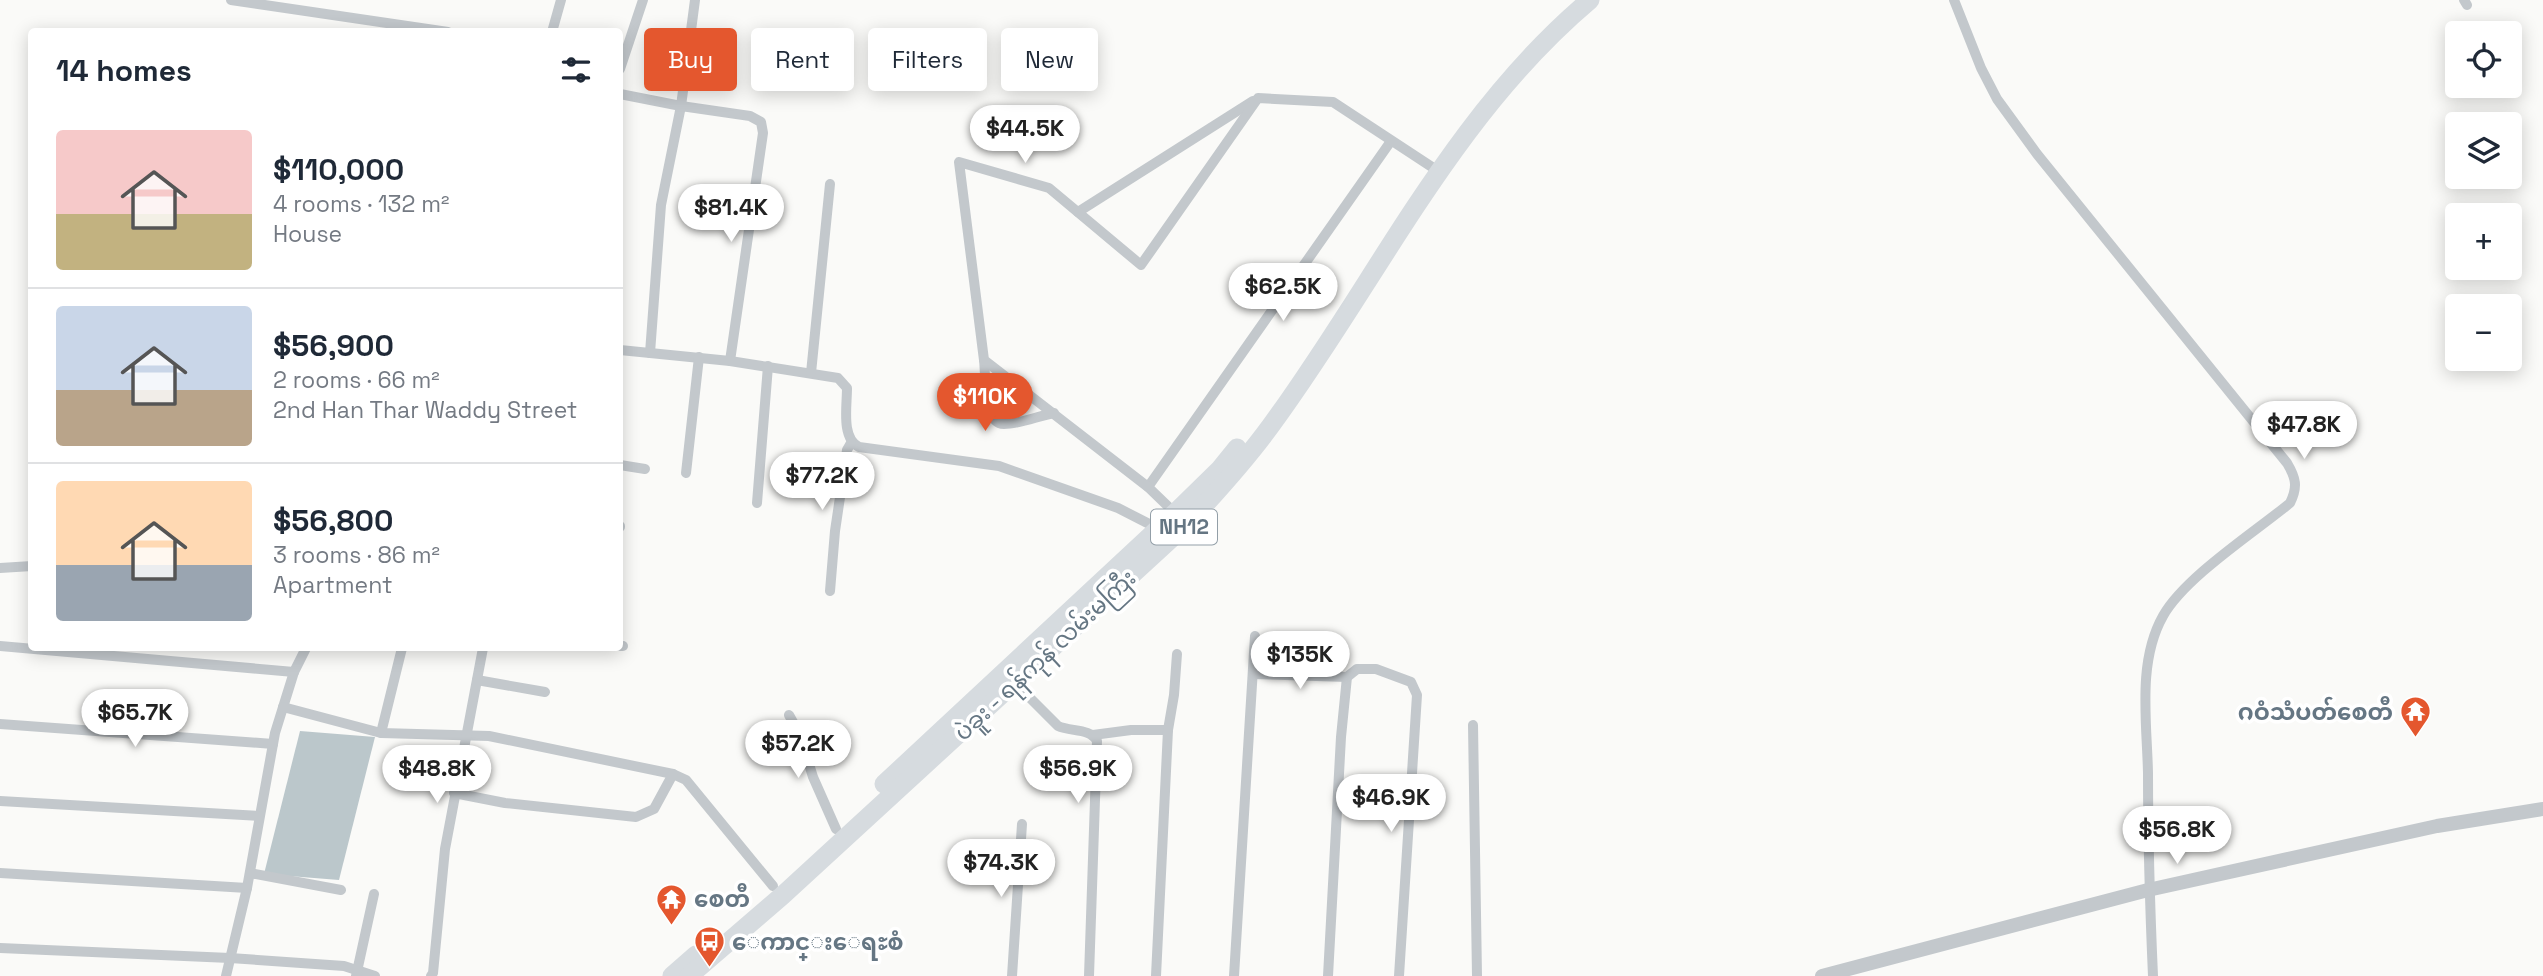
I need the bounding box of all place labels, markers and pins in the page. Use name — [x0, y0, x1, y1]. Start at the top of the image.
pin: $44.5K — [968, 106, 1082, 165]
pin: $81.4K — [674, 184, 788, 244]
pin: $62.5K — [1226, 264, 1340, 323]
pin: $110K — [936, 374, 1034, 433]
pin: $47.8K — [2247, 402, 2361, 461]
pin: $77.2K — [765, 452, 879, 512]
pin: $135K — [1251, 632, 1349, 691]
pin: $65.7K — [78, 690, 192, 749]
temple icon: ဂဝံသံပတ်စေတီ — [2399, 695, 2433, 739]
place label: ဂဝံသံပတ်စေတီ — [2238, 696, 2393, 727]
pin: $57.2K — [741, 720, 855, 780]
pin: $48.8K — [380, 746, 494, 805]
pin: $56.9K — [1021, 746, 1135, 805]
pin: $46.9K — [1334, 774, 1448, 834]
pin: $56.8K — [2120, 806, 2234, 866]
pin: $74.3K — [944, 839, 1058, 899]
temple icon: စေတီ — [654, 882, 688, 926]
place label: စေတီ — [694, 883, 750, 914]
bus stop icon: ေကာင္းေရႊစံ — [692, 925, 726, 969]
place label: ေကာင္းေရႊစံ — [732, 927, 904, 961]

